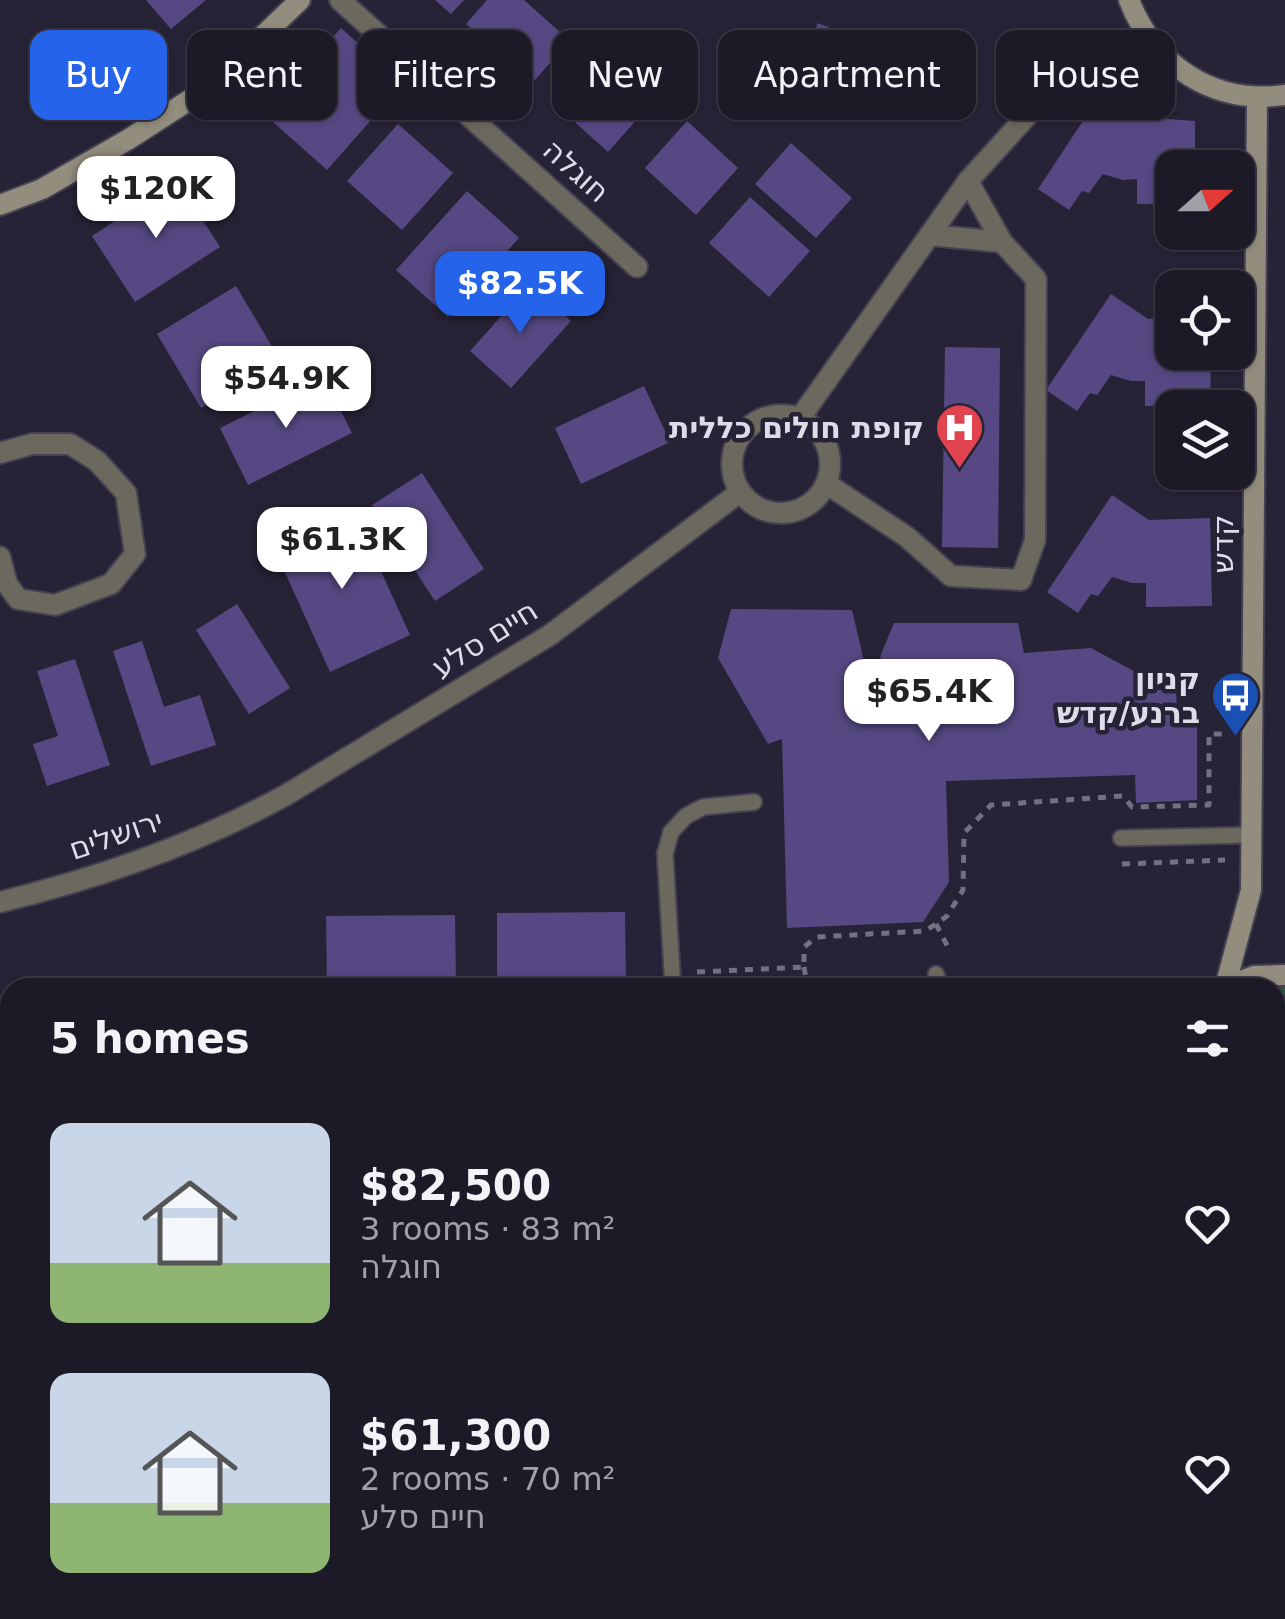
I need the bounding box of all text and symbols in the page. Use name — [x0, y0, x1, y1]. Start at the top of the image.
chip: Buy — [30, 30, 167, 120]
chip: Rent — [187, 30, 337, 120]
chip: Filters — [357, 30, 532, 120]
chip: New — [552, 30, 698, 120]
chip: Apartment — [718, 30, 976, 120]
chip: House — [996, 30, 1175, 120]
street label: חוגלה — [536, 132, 617, 209]
north arrow — [1155, 150, 1255, 250]
map controls — [1155, 150, 1255, 490]
pin: $120K — [86, 156, 226, 241]
text: $120K — [99, 169, 213, 207]
pin: $82.5K — [439, 251, 601, 336]
text: $82.5K — [457, 264, 583, 302]
button: locate — [1155, 270, 1255, 370]
pin: $54.9K — [205, 346, 367, 431]
text: $54.9K — [223, 359, 349, 397]
button: layers — [1155, 390, 1255, 490]
hospital icon: קופת חולים כללית — [933, 402, 985, 470]
place label: קופת חולים כללית — [669, 410, 924, 445]
pin: $61.3K — [261, 507, 423, 592]
street label: קדש — [1205, 515, 1240, 573]
text: $61.3K — [279, 520, 405, 558]
street label: חיים סלע — [426, 593, 544, 685]
pin: $65.4K — [848, 659, 1010, 744]
place label: קניון ברנע/קדש — [1057, 661, 1200, 730]
bus stop icon: קניון ברנע/קדש — [1209, 670, 1261, 738]
text: $65.4K — [866, 672, 992, 710]
street label: ירושלים — [64, 802, 167, 867]
icon: filters — [1180, 1011, 1235, 1066]
text: 5 homes — [50, 1014, 250, 1063]
text: $82,500 — [360, 1161, 551, 1210]
icon: home — [130, 1163, 250, 1283]
icon: heart — [1180, 1196, 1235, 1251]
text: 3 rooms · 83 m² — [360, 1210, 615, 1248]
text: חוגלה — [360, 1248, 442, 1286]
text: $61,300 — [360, 1411, 551, 1460]
icon: home — [130, 1413, 250, 1533]
icon: heart — [1180, 1446, 1235, 1501]
text: 2 rooms · 70 m² — [360, 1460, 615, 1498]
text: חיים סלע — [360, 1498, 486, 1536]

